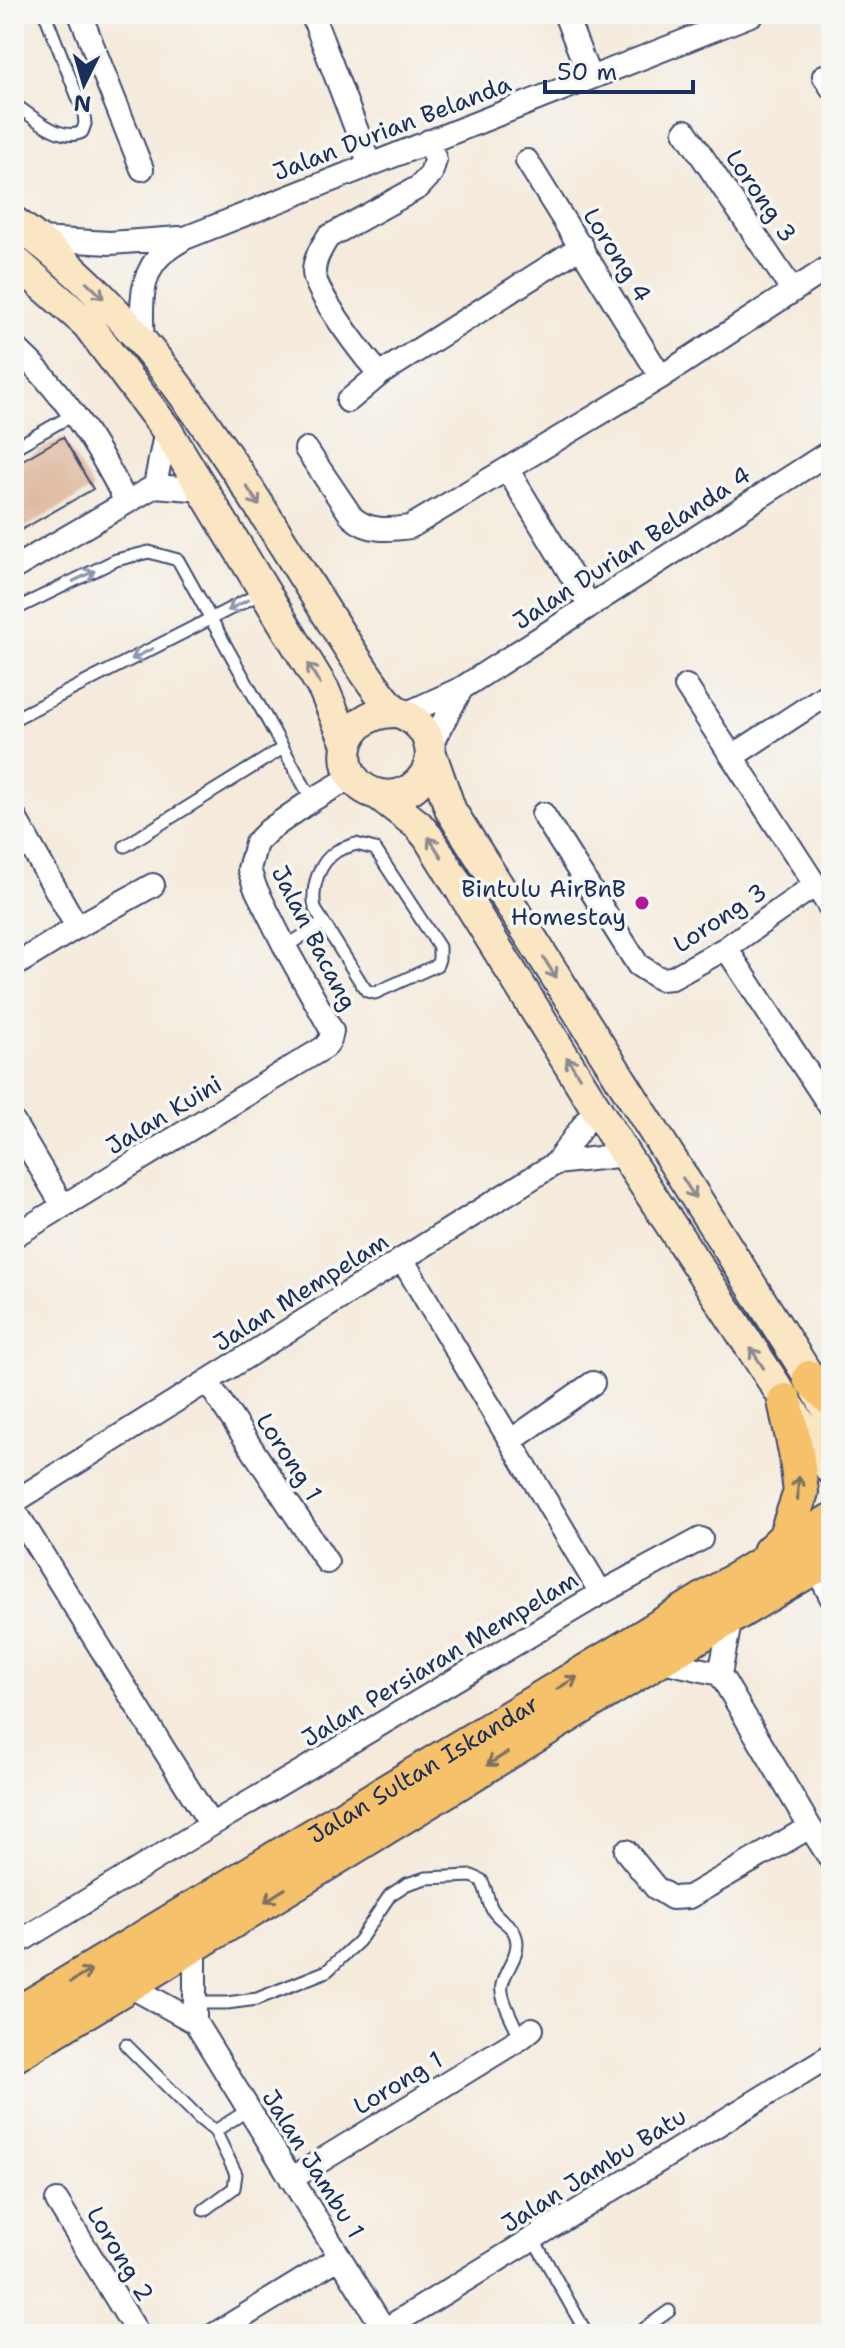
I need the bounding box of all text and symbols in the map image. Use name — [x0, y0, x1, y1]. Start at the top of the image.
north arrow — [44, 44, 124, 124]
scale bar — [545, 44, 693, 94]
text: 50 m — [557, 56, 617, 88]
street label: Jalan Durian Belanda — [268, 68, 516, 188]
text: N — [72, 88, 92, 119]
street label: Lorong 3 — [718, 143, 804, 249]
street label: Lorong 4 — [575, 202, 659, 308]
one-way arrow — [85, 280, 104, 299]
street label: Jalan Durian Belanda 4 — [507, 459, 757, 637]
one-way arrow — [245, 484, 261, 507]
one-way arrow — [72, 567, 95, 582]
one-way arrow — [227, 598, 251, 613]
one-way arrow — [130, 646, 154, 662]
one-way arrow — [306, 663, 322, 686]
one-way arrow — [426, 836, 442, 859]
street label: Jalan Bacang — [264, 860, 364, 1016]
place label: Bintulu AirBnB Homestay — [461, 873, 626, 933]
street label: Lorong 3 — [667, 876, 773, 960]
marker: Bintulu AirBnB Homestay — [633, 894, 651, 912]
one-way arrow — [542, 957, 559, 979]
one-way arrow — [564, 1057, 581, 1079]
street label: Jalan Kuini — [100, 1068, 228, 1162]
one-way arrow — [682, 1176, 698, 1199]
street label: Jalan Mempelam — [208, 1225, 394, 1359]
one-way arrow — [749, 1347, 766, 1369]
street label: Lorong 1 — [249, 1407, 329, 1507]
one-way arrow — [791, 1475, 806, 1502]
street label: Jalan Persiaran Mempelam — [296, 1564, 584, 1754]
one-way arrow — [555, 1675, 578, 1691]
street label: Jalan Sultan Iskandar — [302, 1688, 545, 1851]
one-way arrow — [486, 1751, 508, 1768]
one-way arrow — [264, 1888, 287, 1904]
one-way arrow — [69, 1968, 92, 1984]
street label: Lorong 1 — [347, 2044, 449, 2122]
street label: Jalan Jambu 1 — [254, 2083, 372, 2245]
street label: Jalan Jambu Batu — [495, 2100, 693, 2240]
street label: Lorong 2 — [79, 2200, 161, 2308]

